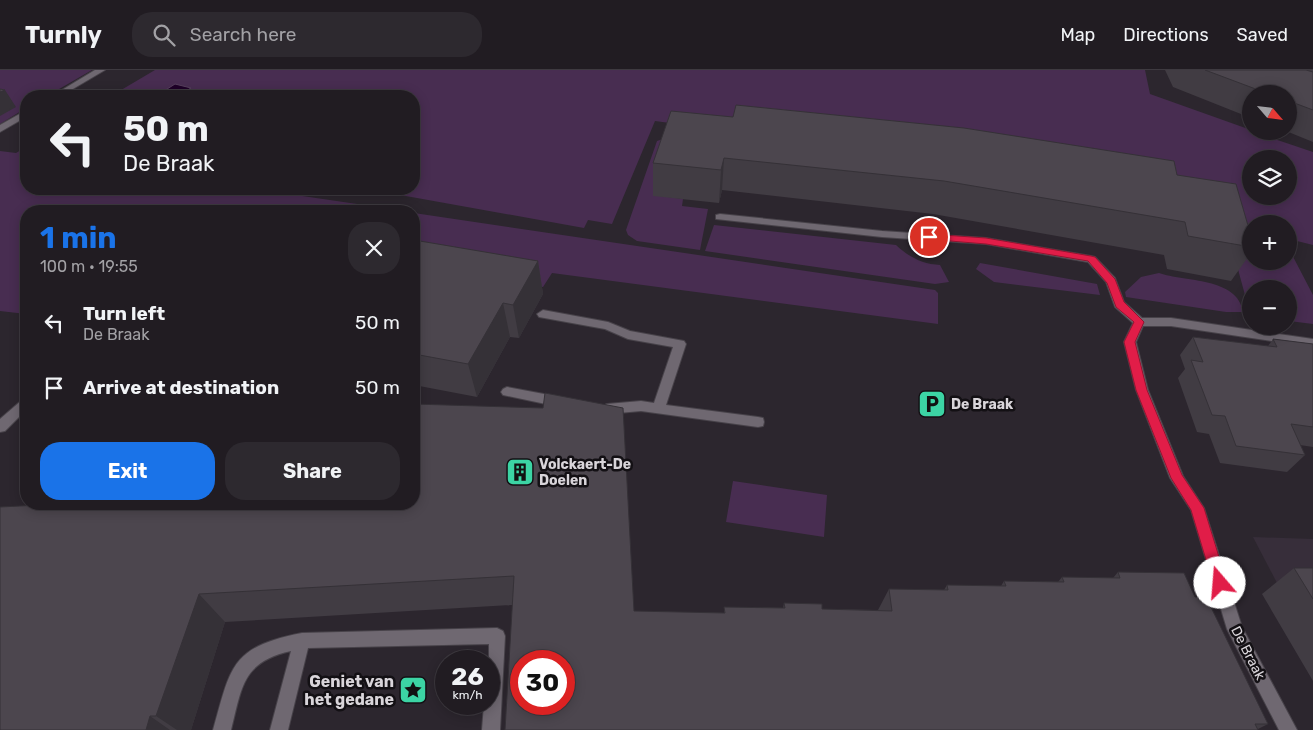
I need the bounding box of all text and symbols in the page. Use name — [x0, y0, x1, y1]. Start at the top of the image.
search box — [132, 12, 482, 57]
text: Turnly — [25, 21, 102, 49]
icon: search — [150, 21, 178, 49]
text: Search here — [190, 23, 296, 46]
text: Map — [1060, 24, 1095, 46]
text: Directions — [1123, 24, 1209, 46]
text: Saved — [1237, 24, 1288, 46]
north arrow — [1242, 85, 1298, 140]
map controls — [1242, 85, 1297, 335]
text: 50 m — [123, 108, 209, 150]
icon: left — [40, 110, 105, 175]
text: De Braak — [123, 150, 214, 177]
button: layers — [1242, 150, 1297, 205]
button: + — [1242, 215, 1297, 270]
pin — [908, 216, 950, 258]
text: 1 min — [40, 220, 117, 256]
button: close — [348, 222, 400, 274]
icon: arrive — [915, 223, 943, 251]
text: 100 m · 19:55 — [40, 257, 138, 276]
button: − — [1242, 280, 1297, 335]
text: Turn left — [83, 302, 165, 325]
icon: left — [40, 309, 68, 337]
text: 50 m — [355, 311, 400, 334]
text: De Braak — [83, 325, 149, 344]
icon: arrive — [40, 374, 68, 402]
text: Arrive at destination — [83, 376, 279, 399]
text: 50 m — [355, 376, 400, 399]
parking icon: De Braak — [917, 389, 947, 419]
place label: De Braak — [951, 396, 1014, 413]
button: Exit — [40, 442, 215, 500]
button: Share — [225, 442, 400, 500]
place label: Volckaert-De Doelen — [539, 456, 631, 489]
building icon: Volckaert-De Doelen — [505, 457, 535, 487]
position arrow — [1193, 556, 1245, 608]
street label: De Braak — [1227, 623, 1269, 683]
speed limit sign: 30 — [510, 650, 575, 715]
text: 26 — [451, 662, 484, 691]
place label: Geniet van het gedane — [304, 672, 394, 709]
place icon: Geniet van het gedane — [398, 675, 428, 705]
text: km/h — [453, 688, 482, 702]

